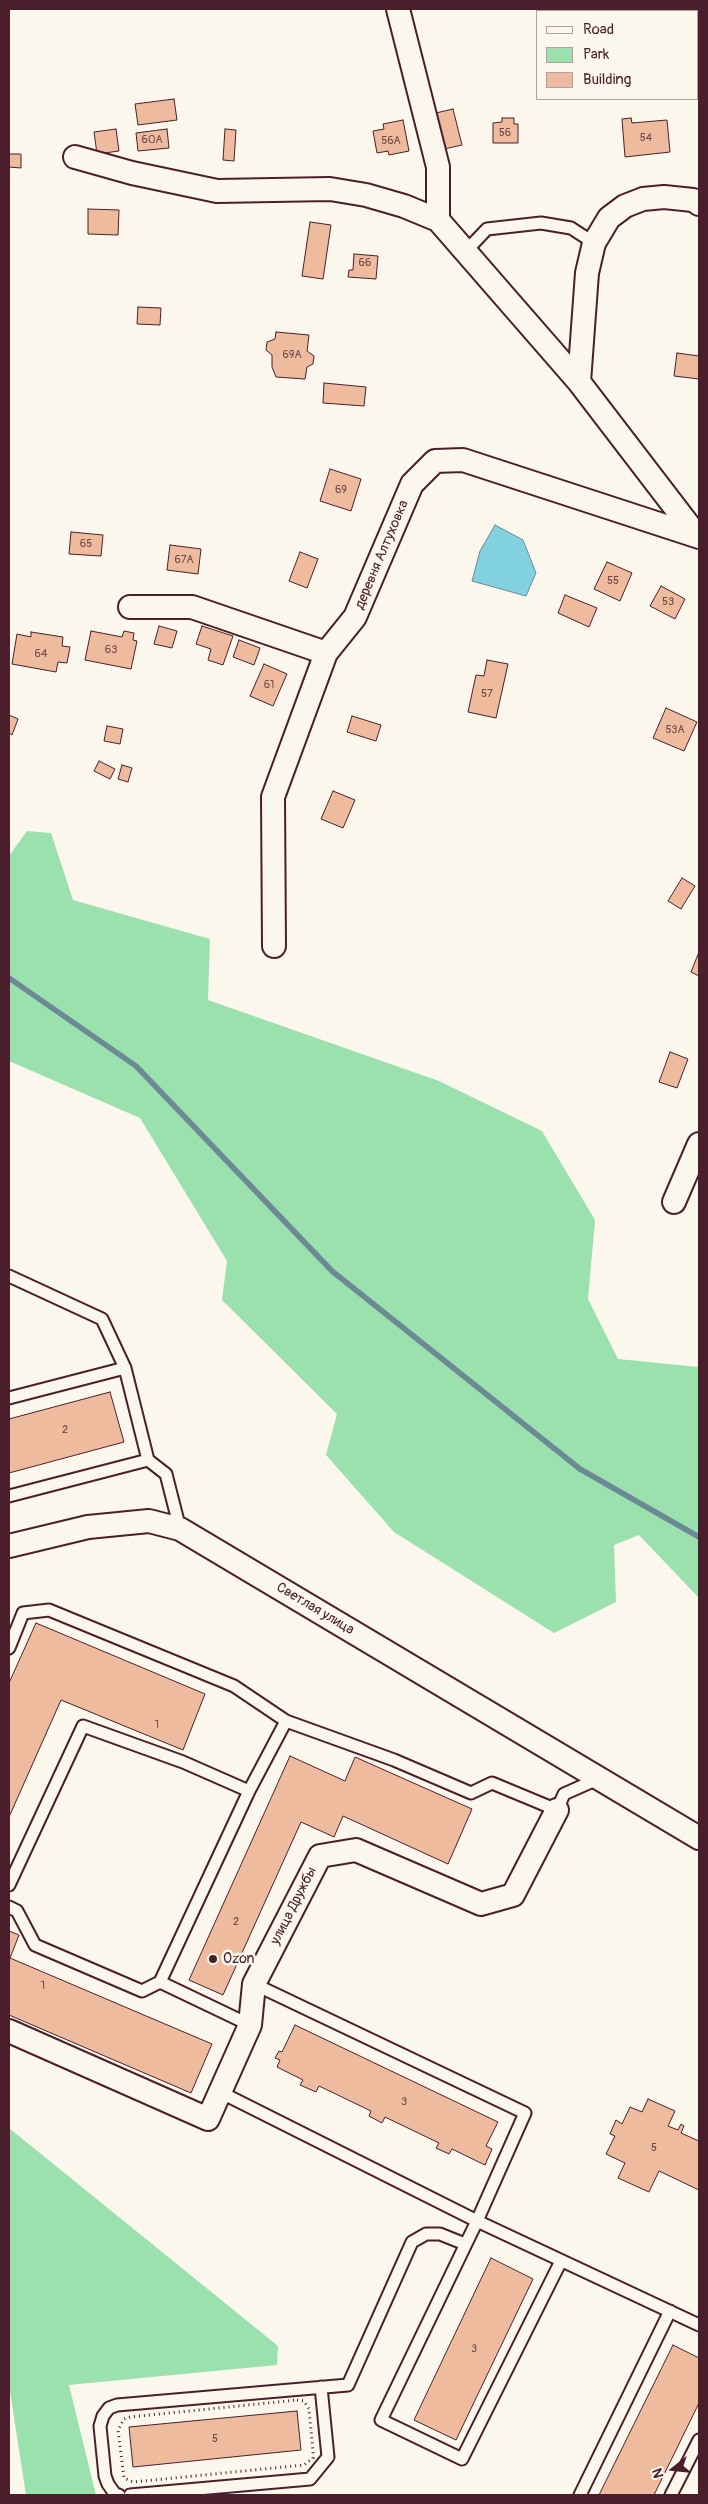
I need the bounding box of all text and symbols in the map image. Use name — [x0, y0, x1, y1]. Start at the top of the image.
legend — [536, 10, 698, 100]
text: Road — [583, 20, 614, 39]
text: Park — [583, 45, 609, 64]
text: Building — [583, 70, 631, 89]
house number: 56 — [499, 126, 511, 140]
house number: 54 — [640, 131, 652, 145]
house number: 60А — [141, 133, 163, 147]
house number: 56А — [381, 134, 401, 148]
house number: 66 — [359, 256, 371, 270]
house number: 69А — [282, 348, 302, 362]
house number: 69 — [335, 483, 347, 497]
street label: деревня Алтуховка — [351, 498, 413, 612]
house number: 65 — [80, 537, 92, 551]
house number: 67А — [174, 553, 194, 567]
house number: 55 — [607, 574, 619, 588]
house number: 53 — [662, 595, 674, 609]
house number: 63 — [105, 643, 117, 657]
house number: 64 — [35, 647, 47, 661]
house number: 61 — [264, 678, 274, 692]
house number: 57 — [481, 687, 493, 701]
house number: 53А — [665, 723, 685, 737]
house number: 2 — [62, 1423, 68, 1437]
street label: Светлая улица — [273, 1579, 357, 1639]
house number: 1 — [155, 1718, 159, 1732]
street label: улица Дружбы — [267, 1864, 321, 1948]
house number: 2 — [233, 1915, 239, 1929]
place label: Ozon — [223, 1951, 254, 1967]
marker: Ozon — [207, 1953, 219, 1965]
house number: 1 — [41, 1979, 45, 1993]
house number: 3 — [401, 2095, 407, 2109]
house number: 5 — [651, 2141, 657, 2155]
house number: 3 — [471, 2342, 477, 2356]
house number: 5 — [212, 2432, 218, 2446]
north arrow — [648, 2444, 698, 2494]
text: N — [649, 2466, 668, 2480]

